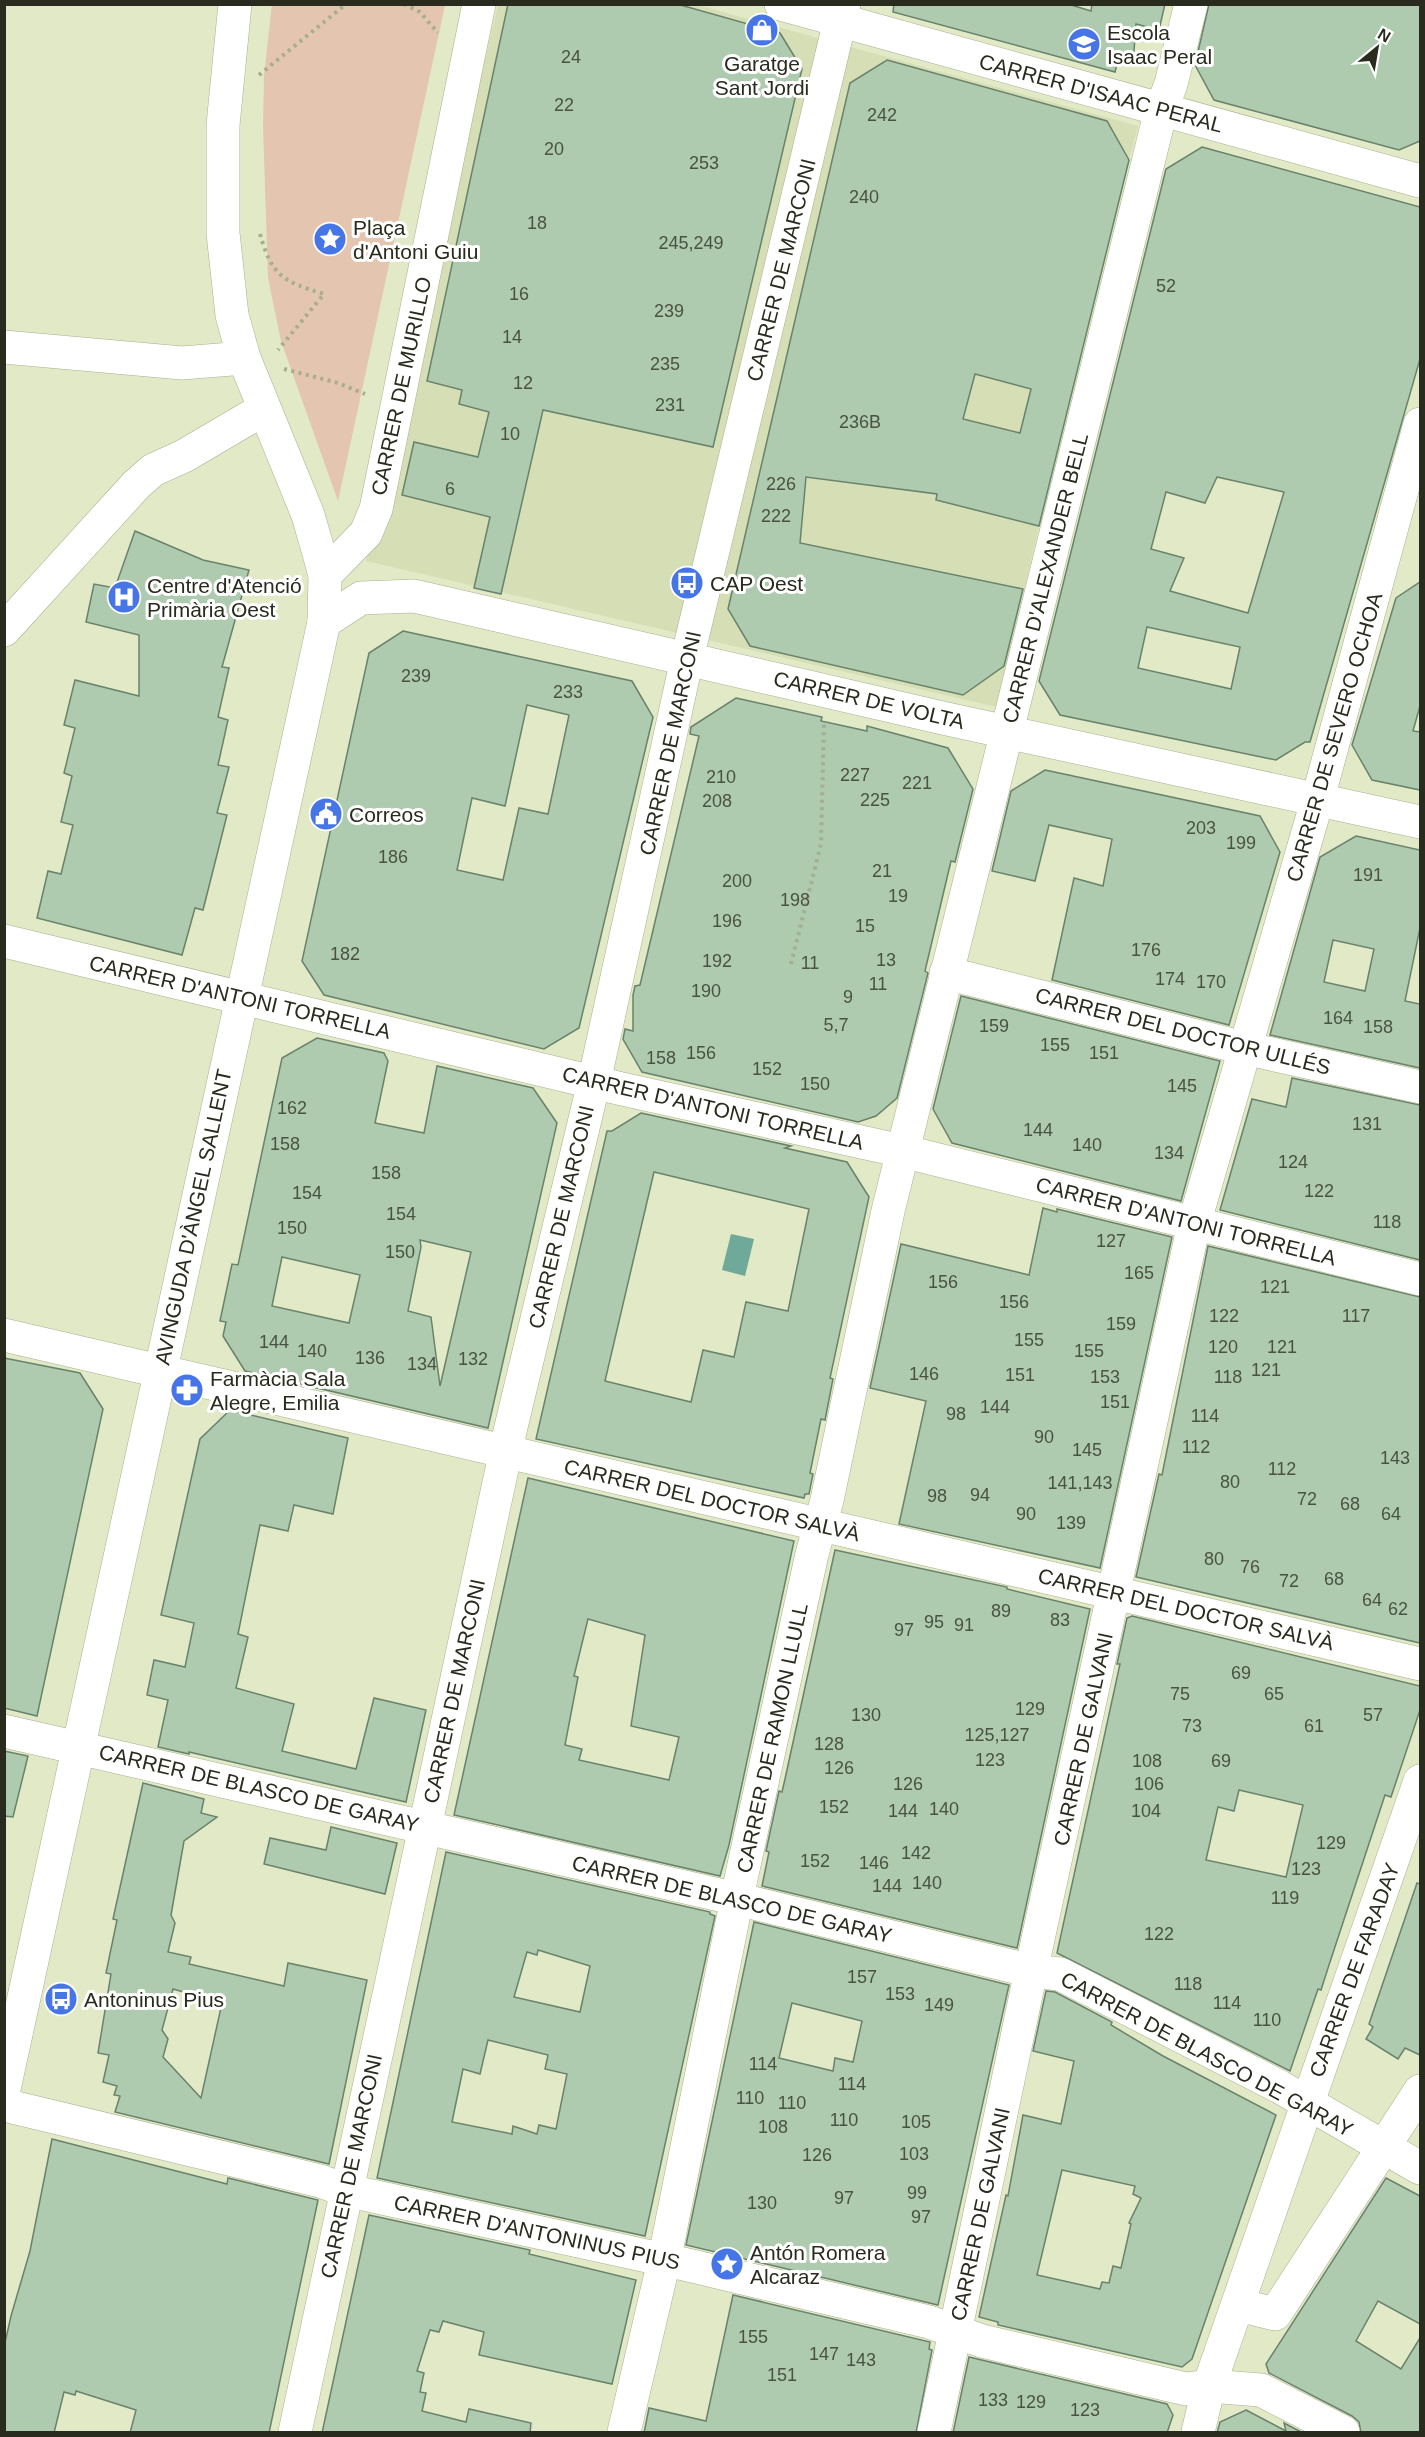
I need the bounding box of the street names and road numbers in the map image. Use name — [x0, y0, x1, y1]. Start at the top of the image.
street label: CARRER D'ISAAC PERAL — [977, 49, 1225, 137]
street label: CARRER DE MARCONI — [742, 156, 820, 384]
street label: CARRER DE MURILLO — [367, 275, 435, 497]
street label: CARRER D'ALEXANDER BELL — [998, 431, 1092, 725]
street label: CARRER DE SEVERO OCHOA — [1282, 590, 1386, 884]
street label: CARRER DE MARCONI — [635, 629, 705, 857]
street label: CARRER DE VOLTA — [771, 667, 967, 733]
street label: CARRER D'ANTONI TORRELLA — [87, 951, 393, 1043]
street label: CARRER DEL DOCTOR ULLÉS — [1033, 983, 1333, 1079]
street label: CARRER D'ANTONI TORRELLA — [560, 1062, 866, 1154]
street label: AVINGUDA D'ÀNGEL SALLENT — [150, 1067, 236, 1367]
street label: CARRER DE MARCONI — [524, 1103, 598, 1331]
street label: CARRER D'ANTONI TORRELLA — [1034, 1173, 1338, 1269]
street label: CARRER DEL DOCTOR SALVÀ — [562, 1455, 862, 1545]
street label: CARRER DEL DOCTOR SALVÀ — [1036, 1564, 1336, 1654]
street label: CARRER DE MARCONI — [419, 1577, 489, 1805]
street label: CARRER DE RAMON LLULL — [732, 1601, 812, 1875]
street label: CARRER DE GALVANI — [1049, 1630, 1117, 1848]
street label: CARRER DE BLASCO DE GARAY — [97, 1740, 421, 1836]
street label: CARRER DE BLASCO DE GARAY — [570, 1851, 894, 1947]
street label: CARRER DE FARADAY — [1305, 1860, 1403, 2080]
street label: CARRER DE BLASCO DE GARAY — [1057, 1967, 1357, 2141]
street label: CARRER DE MARCONI — [316, 2052, 386, 2280]
street label: CARRER DE GALVANI — [946, 2105, 1014, 2323]
street label: CARRER D'ANTONINUS PIUS — [392, 2190, 682, 2274]

